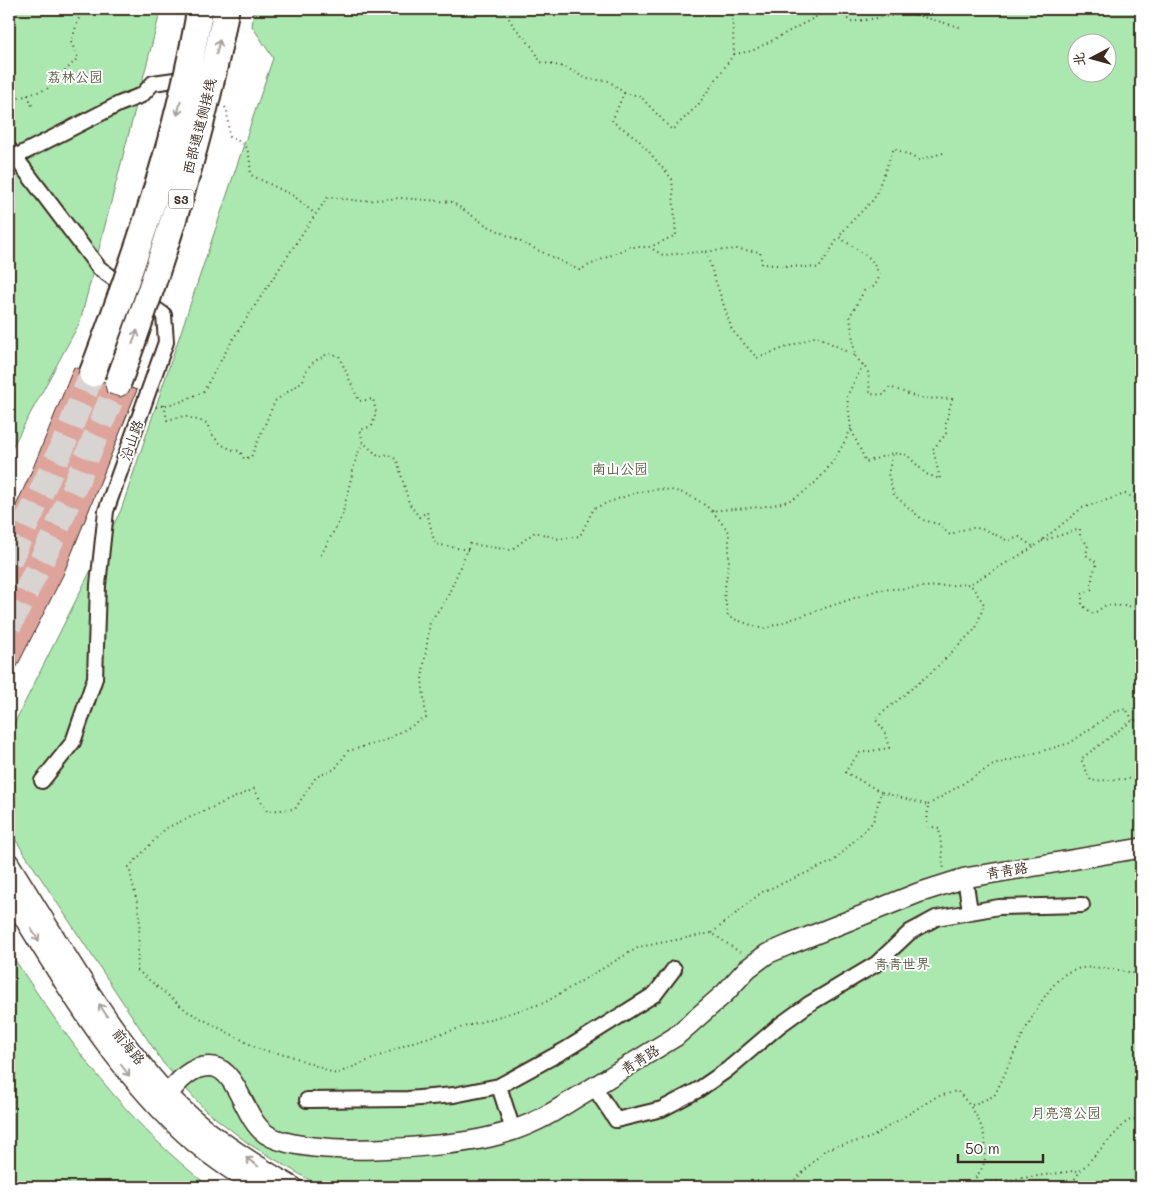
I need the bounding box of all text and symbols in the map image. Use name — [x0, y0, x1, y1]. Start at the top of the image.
north arrow — [1068, 32, 1118, 82]
one-way arrow — [214, 39, 223, 55]
text: 北 — [1068, 51, 1089, 67]
park label: 荔林公园 — [47, 67, 103, 86]
street label: 西部通道侧接线 — [178, 76, 220, 176]
one-way arrow — [174, 99, 183, 115]
road number: S3 — [168, 190, 194, 208]
one-way arrow — [131, 330, 140, 346]
street label: 沿山路 — [115, 417, 147, 463]
park label: 南山公园 — [592, 459, 648, 478]
street label: 青青路 — [985, 857, 1029, 883]
one-way arrow — [30, 928, 40, 942]
park label: 青青世界 — [874, 954, 930, 973]
one-way arrow — [97, 1003, 107, 1017]
street label: 前海路 — [108, 1024, 150, 1068]
street label: 青青路 — [617, 1040, 663, 1078]
one-way arrow — [120, 1063, 131, 1076]
park label: 月亮湾公园 — [1031, 1103, 1101, 1122]
scale bar — [958, 1131, 1042, 1163]
text: 50 m — [965, 1138, 1000, 1158]
one-way arrow — [245, 1157, 259, 1167]

